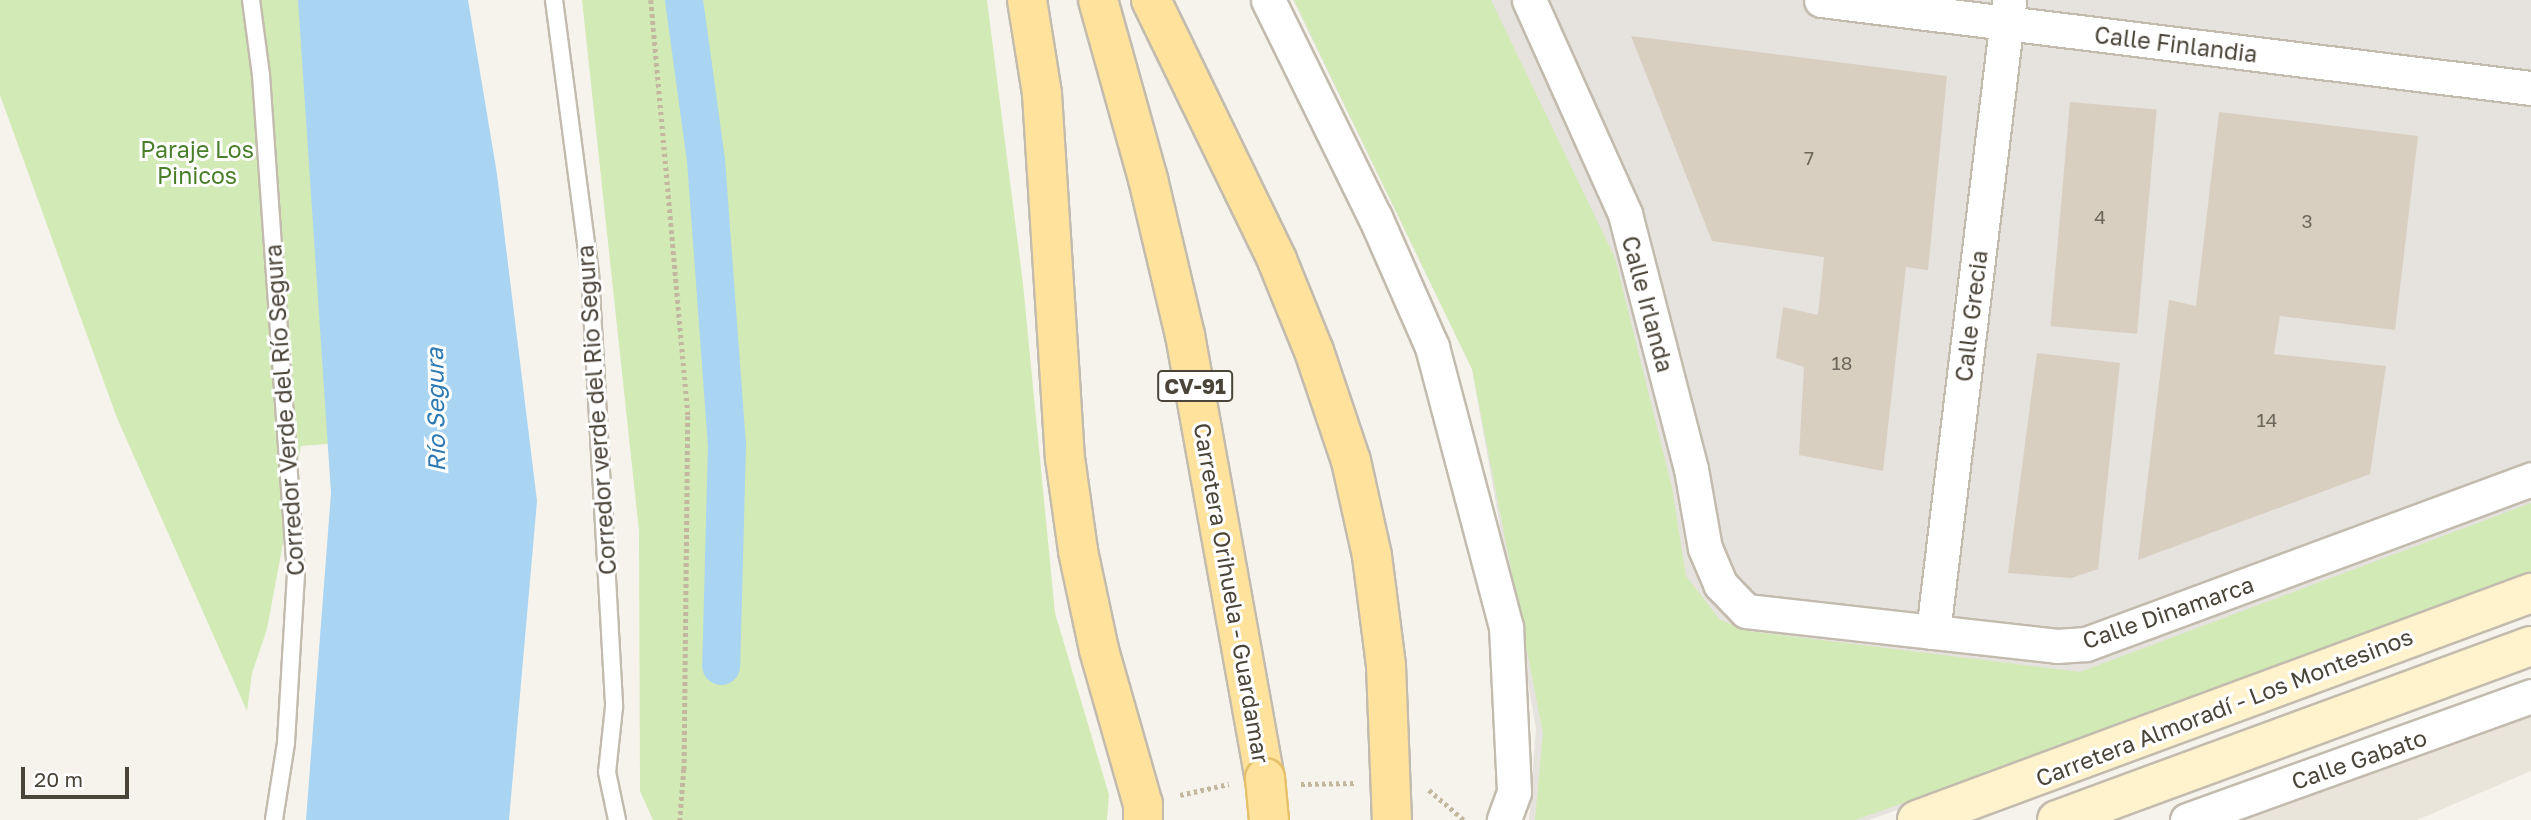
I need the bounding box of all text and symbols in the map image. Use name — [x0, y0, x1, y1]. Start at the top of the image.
street label: Calle Finlandia — [2093, 20, 2259, 68]
park label: Paraje Los Pinicos — [140, 135, 254, 189]
house number: 7 — [1804, 147, 1814, 169]
house number: 4 — [2094, 206, 2106, 228]
house number: 3 — [2301, 210, 2313, 232]
street label: Calle Irlanda — [1617, 233, 1679, 375]
street label: Corredor Verde del Río Segura — [259, 243, 309, 577]
street label: Corredor verde del Rio Segura — [571, 244, 621, 576]
street label: Calle Grecia — [1949, 249, 1993, 383]
water label: Río Segura — [420, 348, 450, 472]
house number: 18 — [1832, 352, 1852, 374]
road number: CV-91 — [1156, 368, 1234, 404]
house number: 14 — [2257, 409, 2277, 431]
street label: Carretera Orihuela - Guardamar — [1188, 421, 1276, 765]
street label: Calle Dinamarca — [2079, 570, 2257, 654]
street label: Carretera Almoradí - Los Montesinos — [2032, 622, 2416, 792]
street label: Calle Gabato — [2288, 723, 2430, 795]
scale bar — [24, 754, 133, 798]
text: 20 m — [34, 766, 83, 792]

